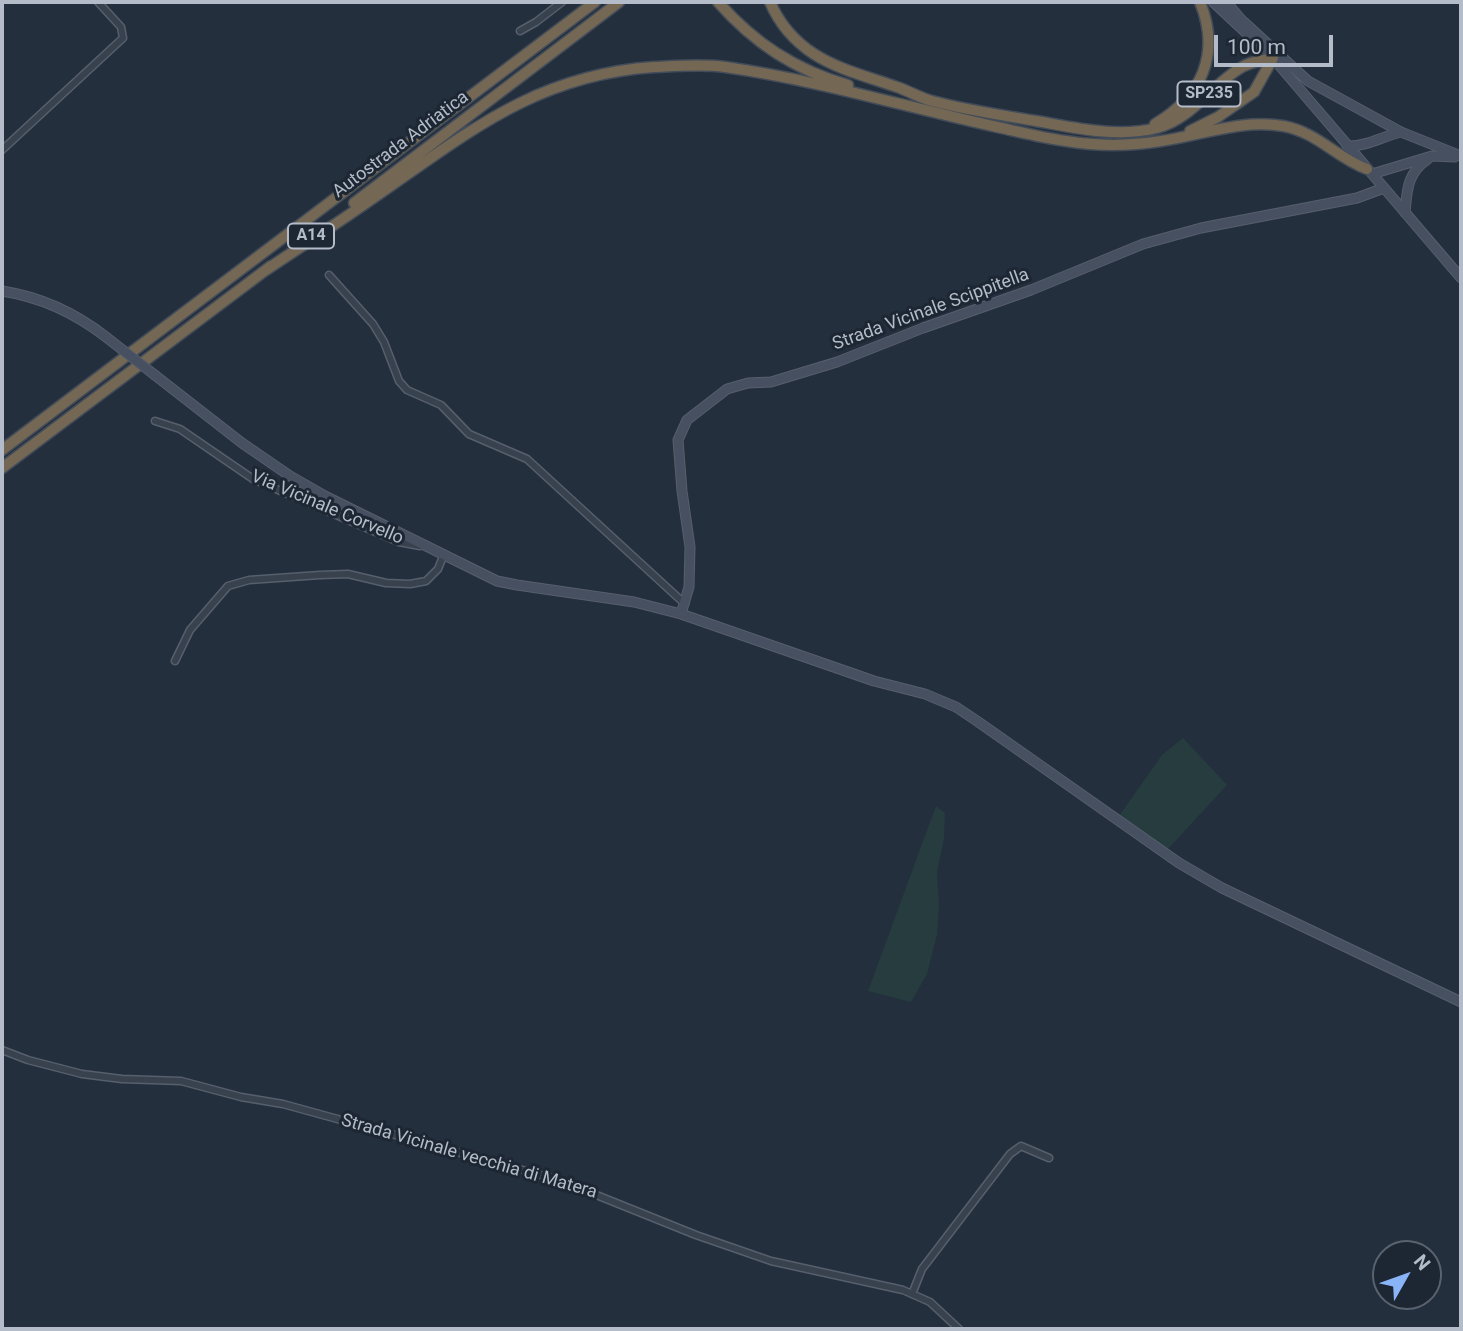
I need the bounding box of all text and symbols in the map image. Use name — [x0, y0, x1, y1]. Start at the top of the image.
scale bar — [1218, 21, 1337, 65]
text: 100 m — [1227, 35, 1286, 59]
road number: SP235 — [1178, 82, 1240, 106]
street label: Autostrada Adriatica — [329, 87, 473, 203]
road number: A14 — [288, 224, 334, 248]
street label: Strada Vicinale Scippitella — [830, 264, 1032, 356]
street label: Via Vicinale Corvello — [248, 466, 406, 550]
street label: Strada Vicinale vecchia di Matera — [339, 1110, 599, 1204]
north arrow — [1372, 1240, 1442, 1310]
text: N — [1409, 1250, 1435, 1275]

